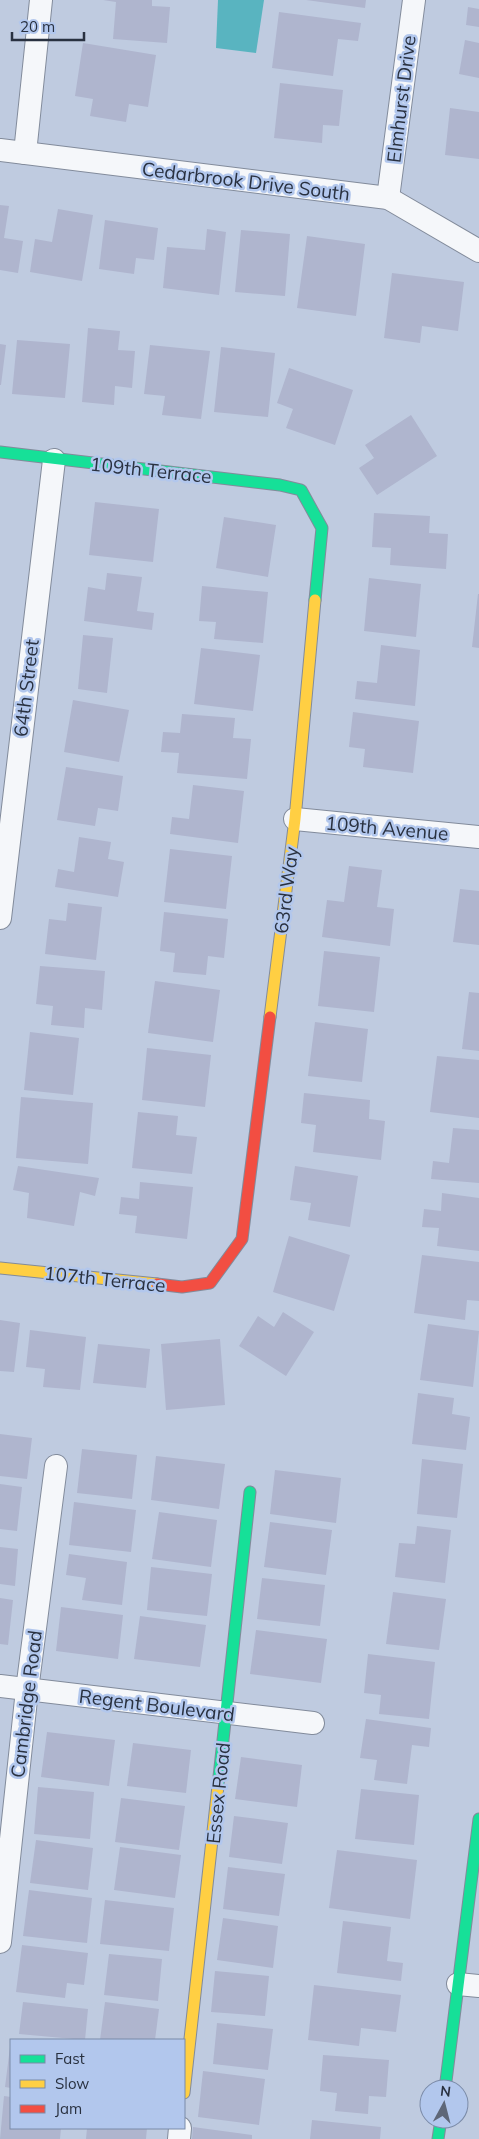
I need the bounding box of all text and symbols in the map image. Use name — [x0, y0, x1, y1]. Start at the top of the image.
scale bar — [12, 10, 85, 42]
text: 20 m — [20, 17, 55, 36]
street label: Elmhurst Drive — [381, 34, 421, 164]
street label: Cedarbrook Drive South — [141, 156, 351, 206]
street label: 109th Terrace — [89, 452, 213, 488]
street label: 64th Street — [8, 638, 44, 738]
street label: 109th Avenue — [325, 811, 449, 845]
street label: 63rd Way — [269, 845, 303, 935]
street label: 107th Terrace — [43, 1261, 167, 1297]
street label: Cambridge Road — [5, 1629, 47, 1779]
street label: Regent Boulevard — [78, 1684, 236, 1726]
street label: Essex Road — [201, 1741, 235, 1845]
legend — [10, 2039, 185, 2129]
text: Fast — [55, 2049, 85, 2068]
text: Slow — [55, 2074, 89, 2093]
north arrow — [419, 2079, 469, 2129]
text: N — [439, 2082, 452, 2101]
text: Jam — [55, 2099, 82, 2118]

